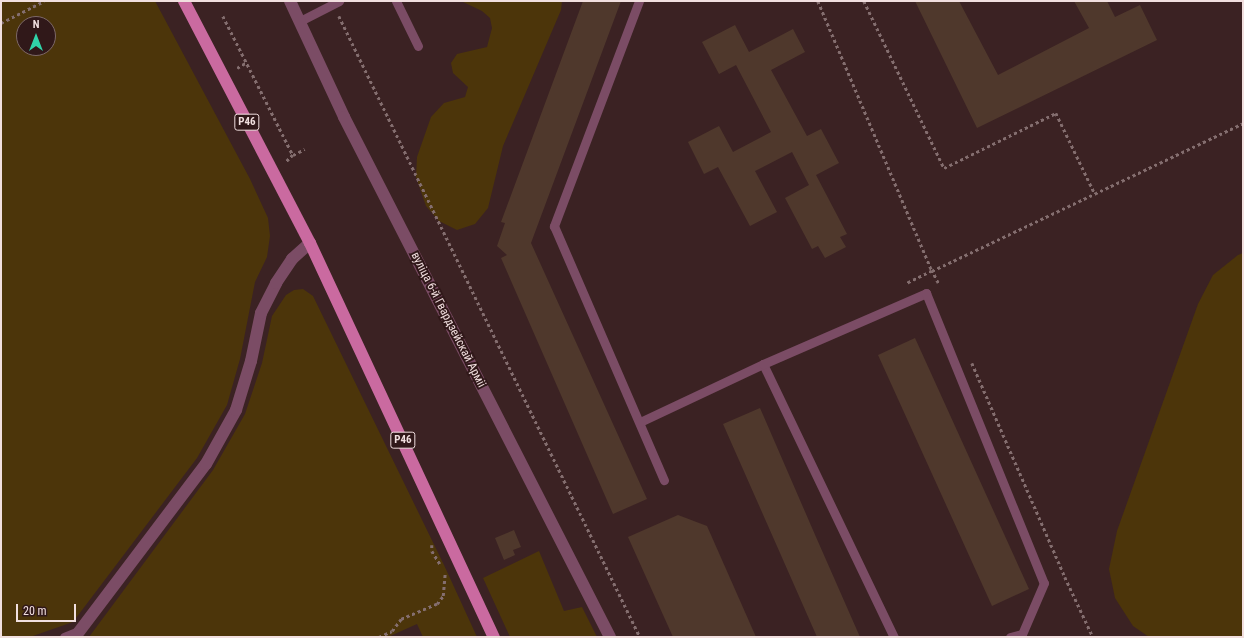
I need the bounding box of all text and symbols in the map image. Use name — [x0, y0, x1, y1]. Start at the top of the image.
north arrow — [16, 16, 56, 56]
text: N — [33, 18, 39, 31]
road number: Р46 — [234, 113, 260, 131]
street label: вуліца 6-й Гвардзейскай Арміі — [408, 250, 488, 390]
road number: Р46 — [390, 431, 416, 449]
scale bar — [18, 596, 78, 622]
text: 20 m — [23, 604, 47, 618]

